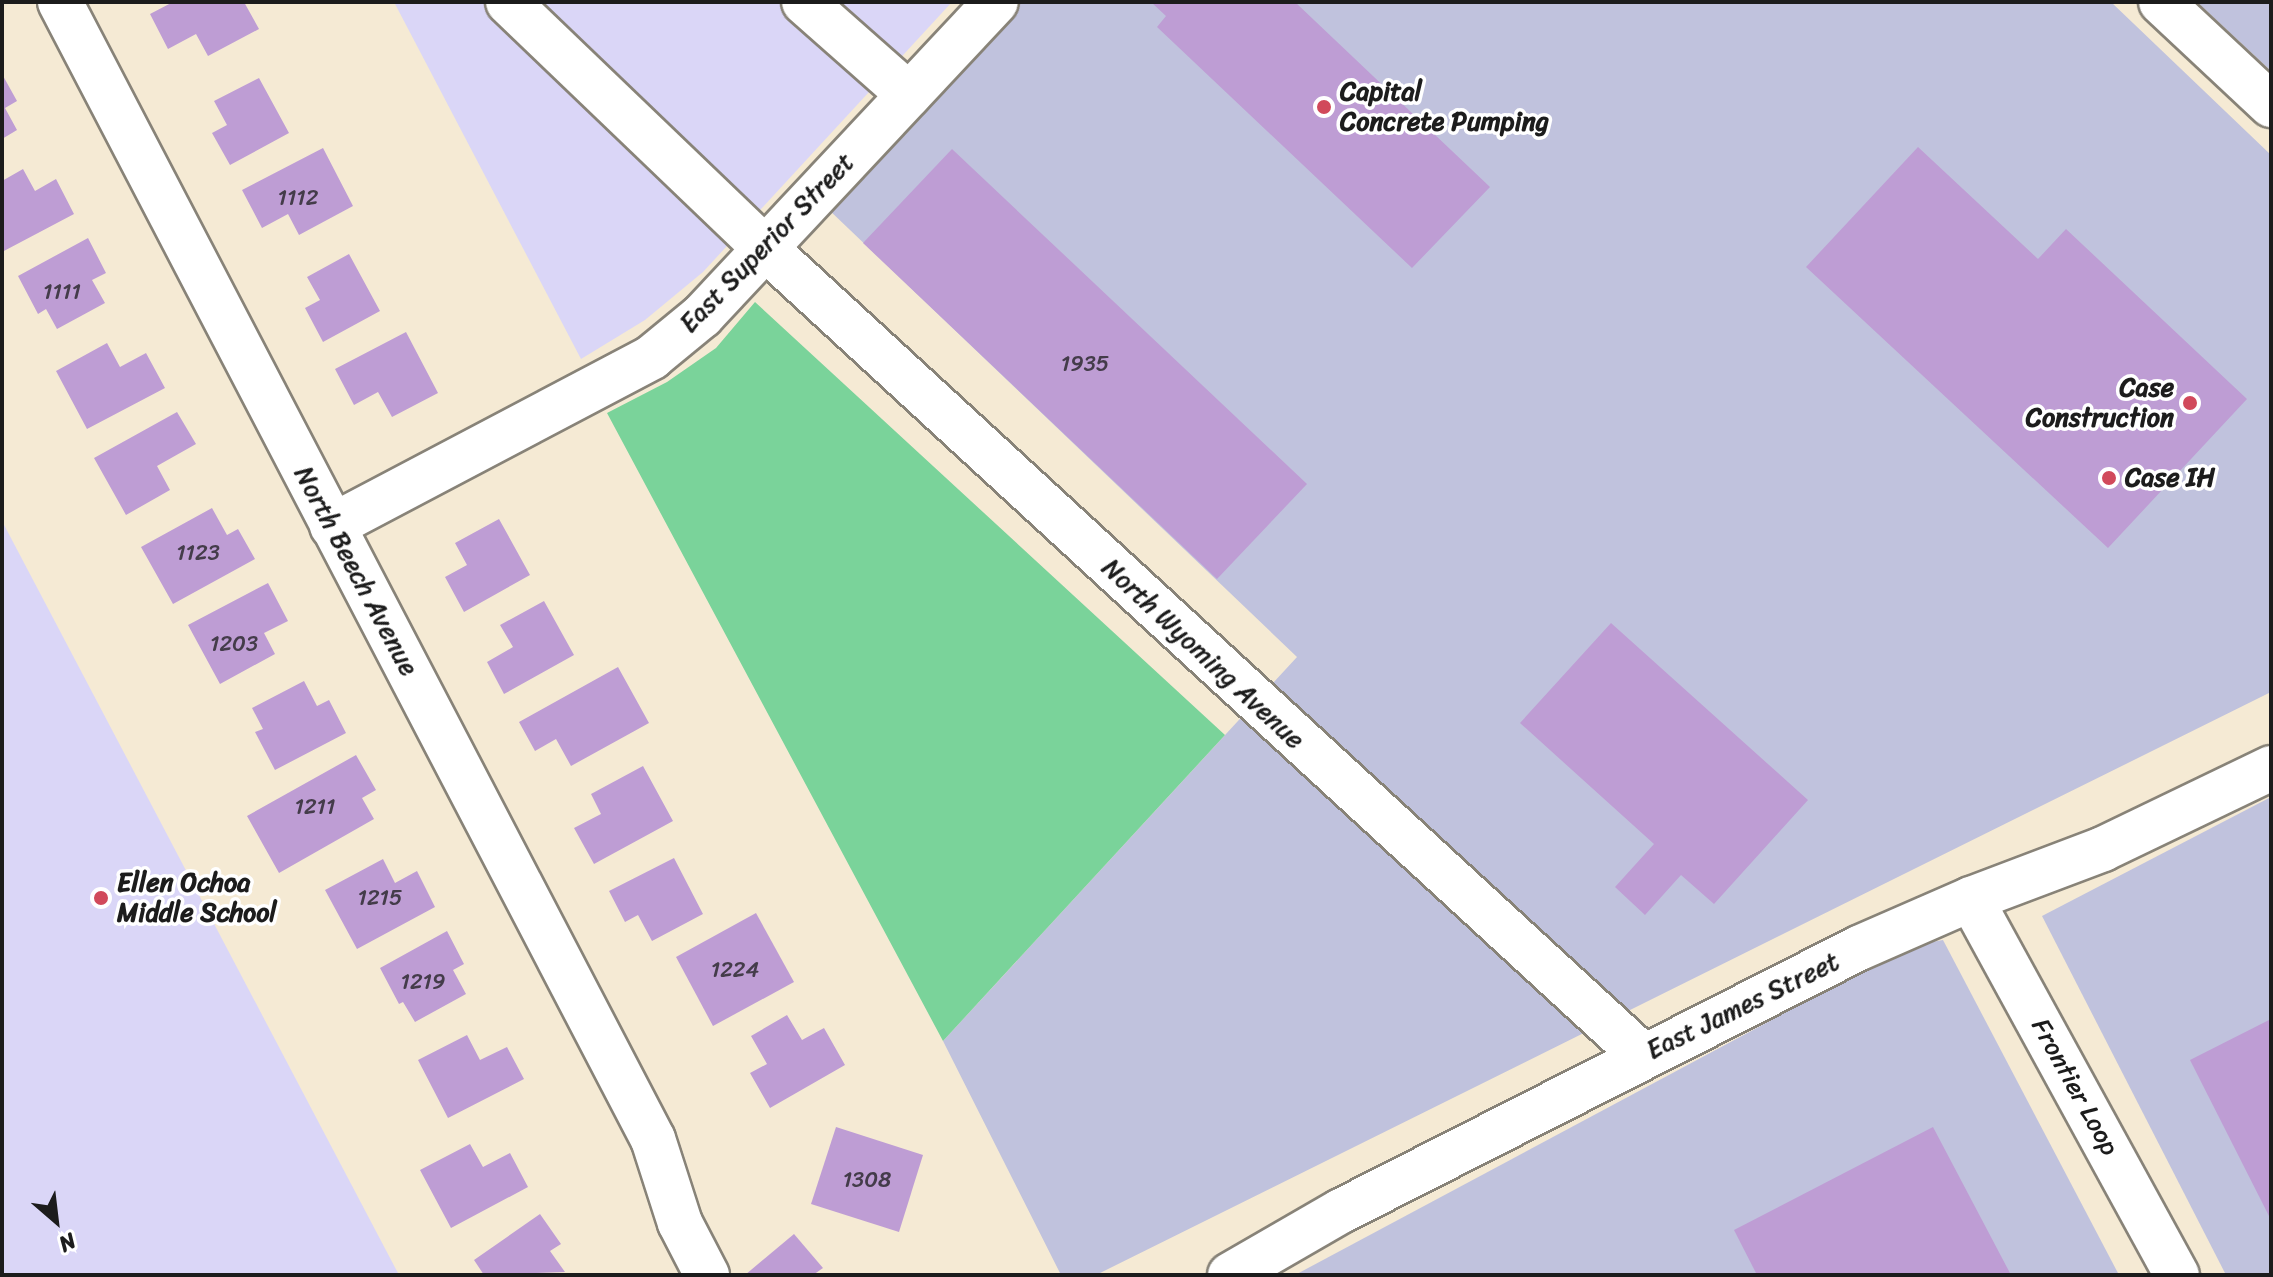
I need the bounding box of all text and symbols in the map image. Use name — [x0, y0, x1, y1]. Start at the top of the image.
place label: Capital Concrete Pumping — [1340, 76, 1549, 138]
marker: Capital Concrete Pumping — [1315, 98, 1333, 116]
street label: East Superior Street — [673, 146, 861, 340]
house number: 1112 — [277, 185, 319, 211]
house number: 1111 — [43, 279, 81, 305]
house number: 1935 — [1061, 351, 1109, 377]
place label: Case Construction — [2026, 372, 2174, 434]
marker: Case Construction — [2181, 394, 2199, 412]
street label: North Beech Avenue — [288, 461, 424, 681]
place label: Case IH — [2125, 462, 2215, 494]
marker: Case IH — [2100, 469, 2118, 487]
house number: 1123 — [176, 540, 220, 566]
street label: North Wyoming Avenue — [1096, 552, 1310, 756]
house number: 1203 — [210, 631, 258, 657]
house number: 1211 — [294, 794, 336, 820]
place label: Ellen Ochoa Middle School — [117, 867, 277, 928]
house number: 1215 — [357, 885, 403, 911]
marker: Ellen Ochoa Middle School — [92, 889, 110, 907]
street label: East James Street — [1642, 946, 1844, 1066]
house number: 1224 — [711, 957, 759, 983]
house number: 1219 — [400, 969, 446, 995]
street label: Frontier Loop — [2025, 1013, 2125, 1161]
house number: 1308 — [843, 1167, 891, 1193]
north arrow — [16, 1181, 96, 1261]
text: N — [52, 1222, 83, 1263]

